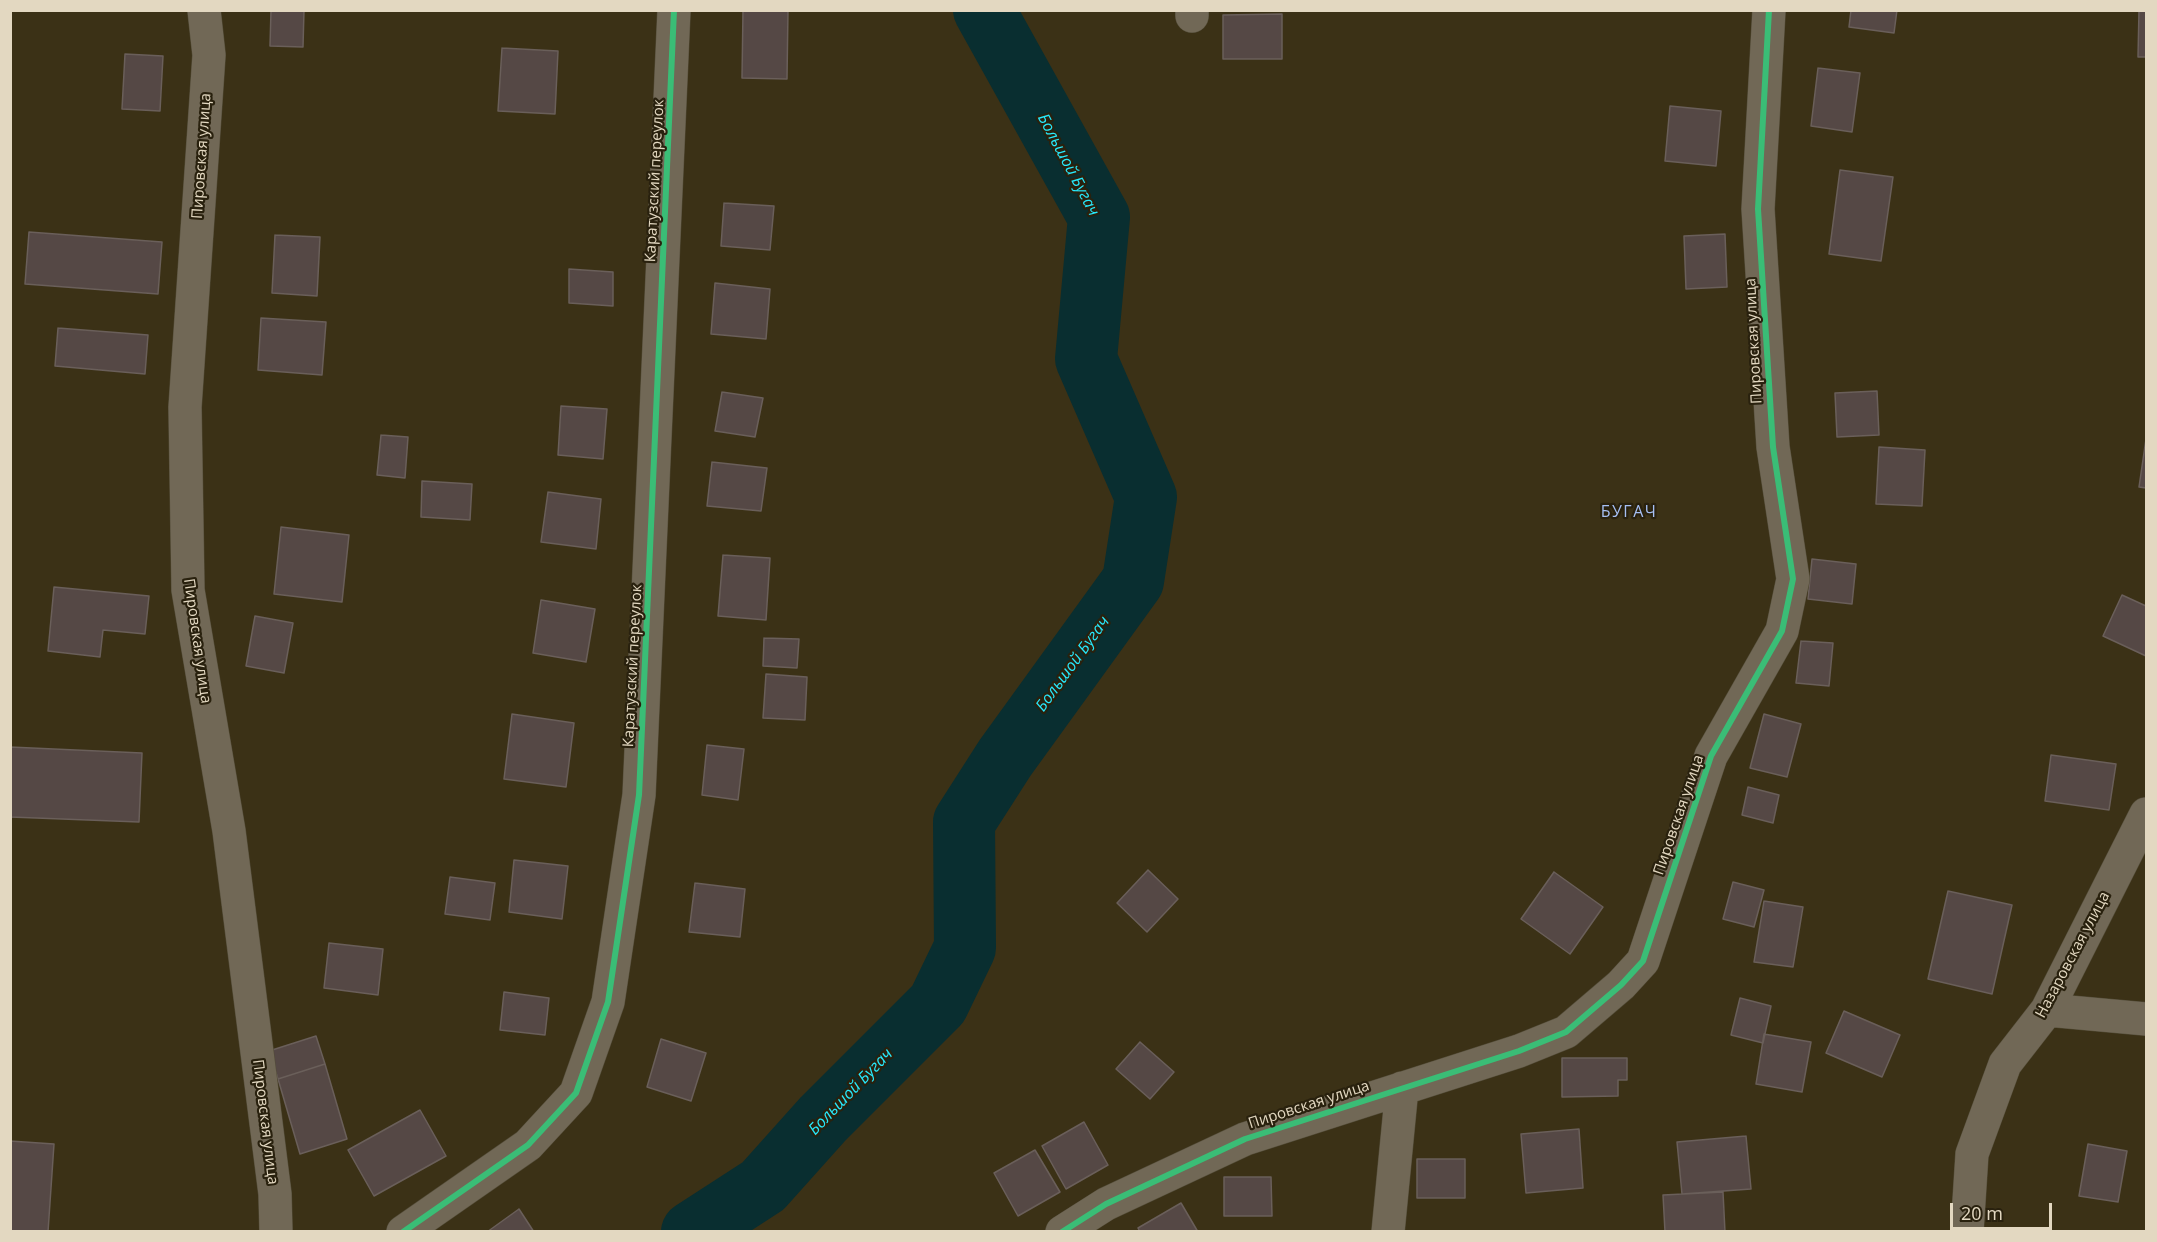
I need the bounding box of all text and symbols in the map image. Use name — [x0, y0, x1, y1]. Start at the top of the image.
street label: Пировская улица — [189, 92, 215, 220]
street label: Каратузский переулок — [642, 99, 668, 263]
water label: Большой Бугач — [1033, 111, 1103, 219]
street label: Пировская улица — [1742, 278, 1766, 404]
district label: БУГАЧ — [1601, 502, 1657, 522]
street label: Пировская улица — [179, 577, 215, 705]
street label: Каратузский переулок — [620, 584, 646, 748]
water label: Большой Бугач — [1032, 613, 1114, 715]
street label: Пировская улица — [1650, 752, 1708, 878]
street label: Назаровская улица — [2032, 889, 2114, 1021]
water label: Большой Бугач — [805, 1045, 897, 1139]
street label: Пировская улица — [248, 1058, 282, 1186]
street label: Пировская улица — [1246, 1077, 1372, 1133]
scale bar — [1953, 1191, 2055, 1229]
text: 20 m — [1961, 1201, 2003, 1225]

